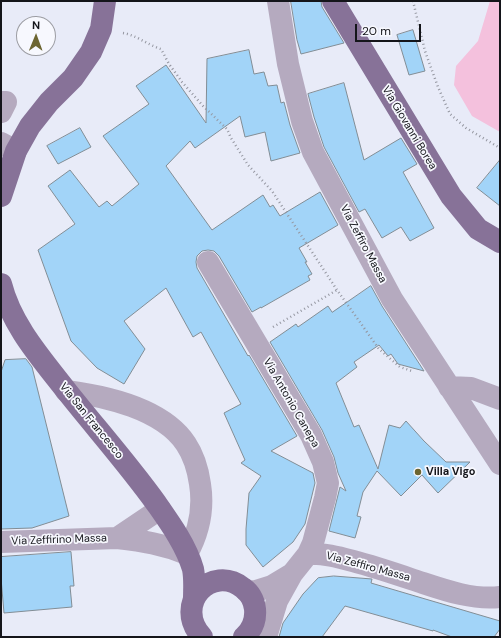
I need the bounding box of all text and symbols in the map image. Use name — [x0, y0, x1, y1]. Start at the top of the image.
north arrow — [16, 16, 56, 56]
scale bar — [357, 16, 423, 42]
text: N — [32, 18, 40, 32]
text: 20 m — [362, 23, 391, 39]
street label: Via Giovanni Borea — [379, 84, 439, 172]
street label: Via Zeffiro Massa — [337, 203, 389, 285]
street label: Via Antonio Canepa — [260, 356, 322, 450]
street label: Via San Francesco — [56, 380, 126, 462]
place label: Villa Vigo — [426, 465, 476, 479]
marker: Villa Vigo — [413, 467, 423, 477]
street label: Via Zeffirino Massa — [11, 532, 107, 548]
street label: Via Zeffiro Massa — [324, 549, 412, 585]

